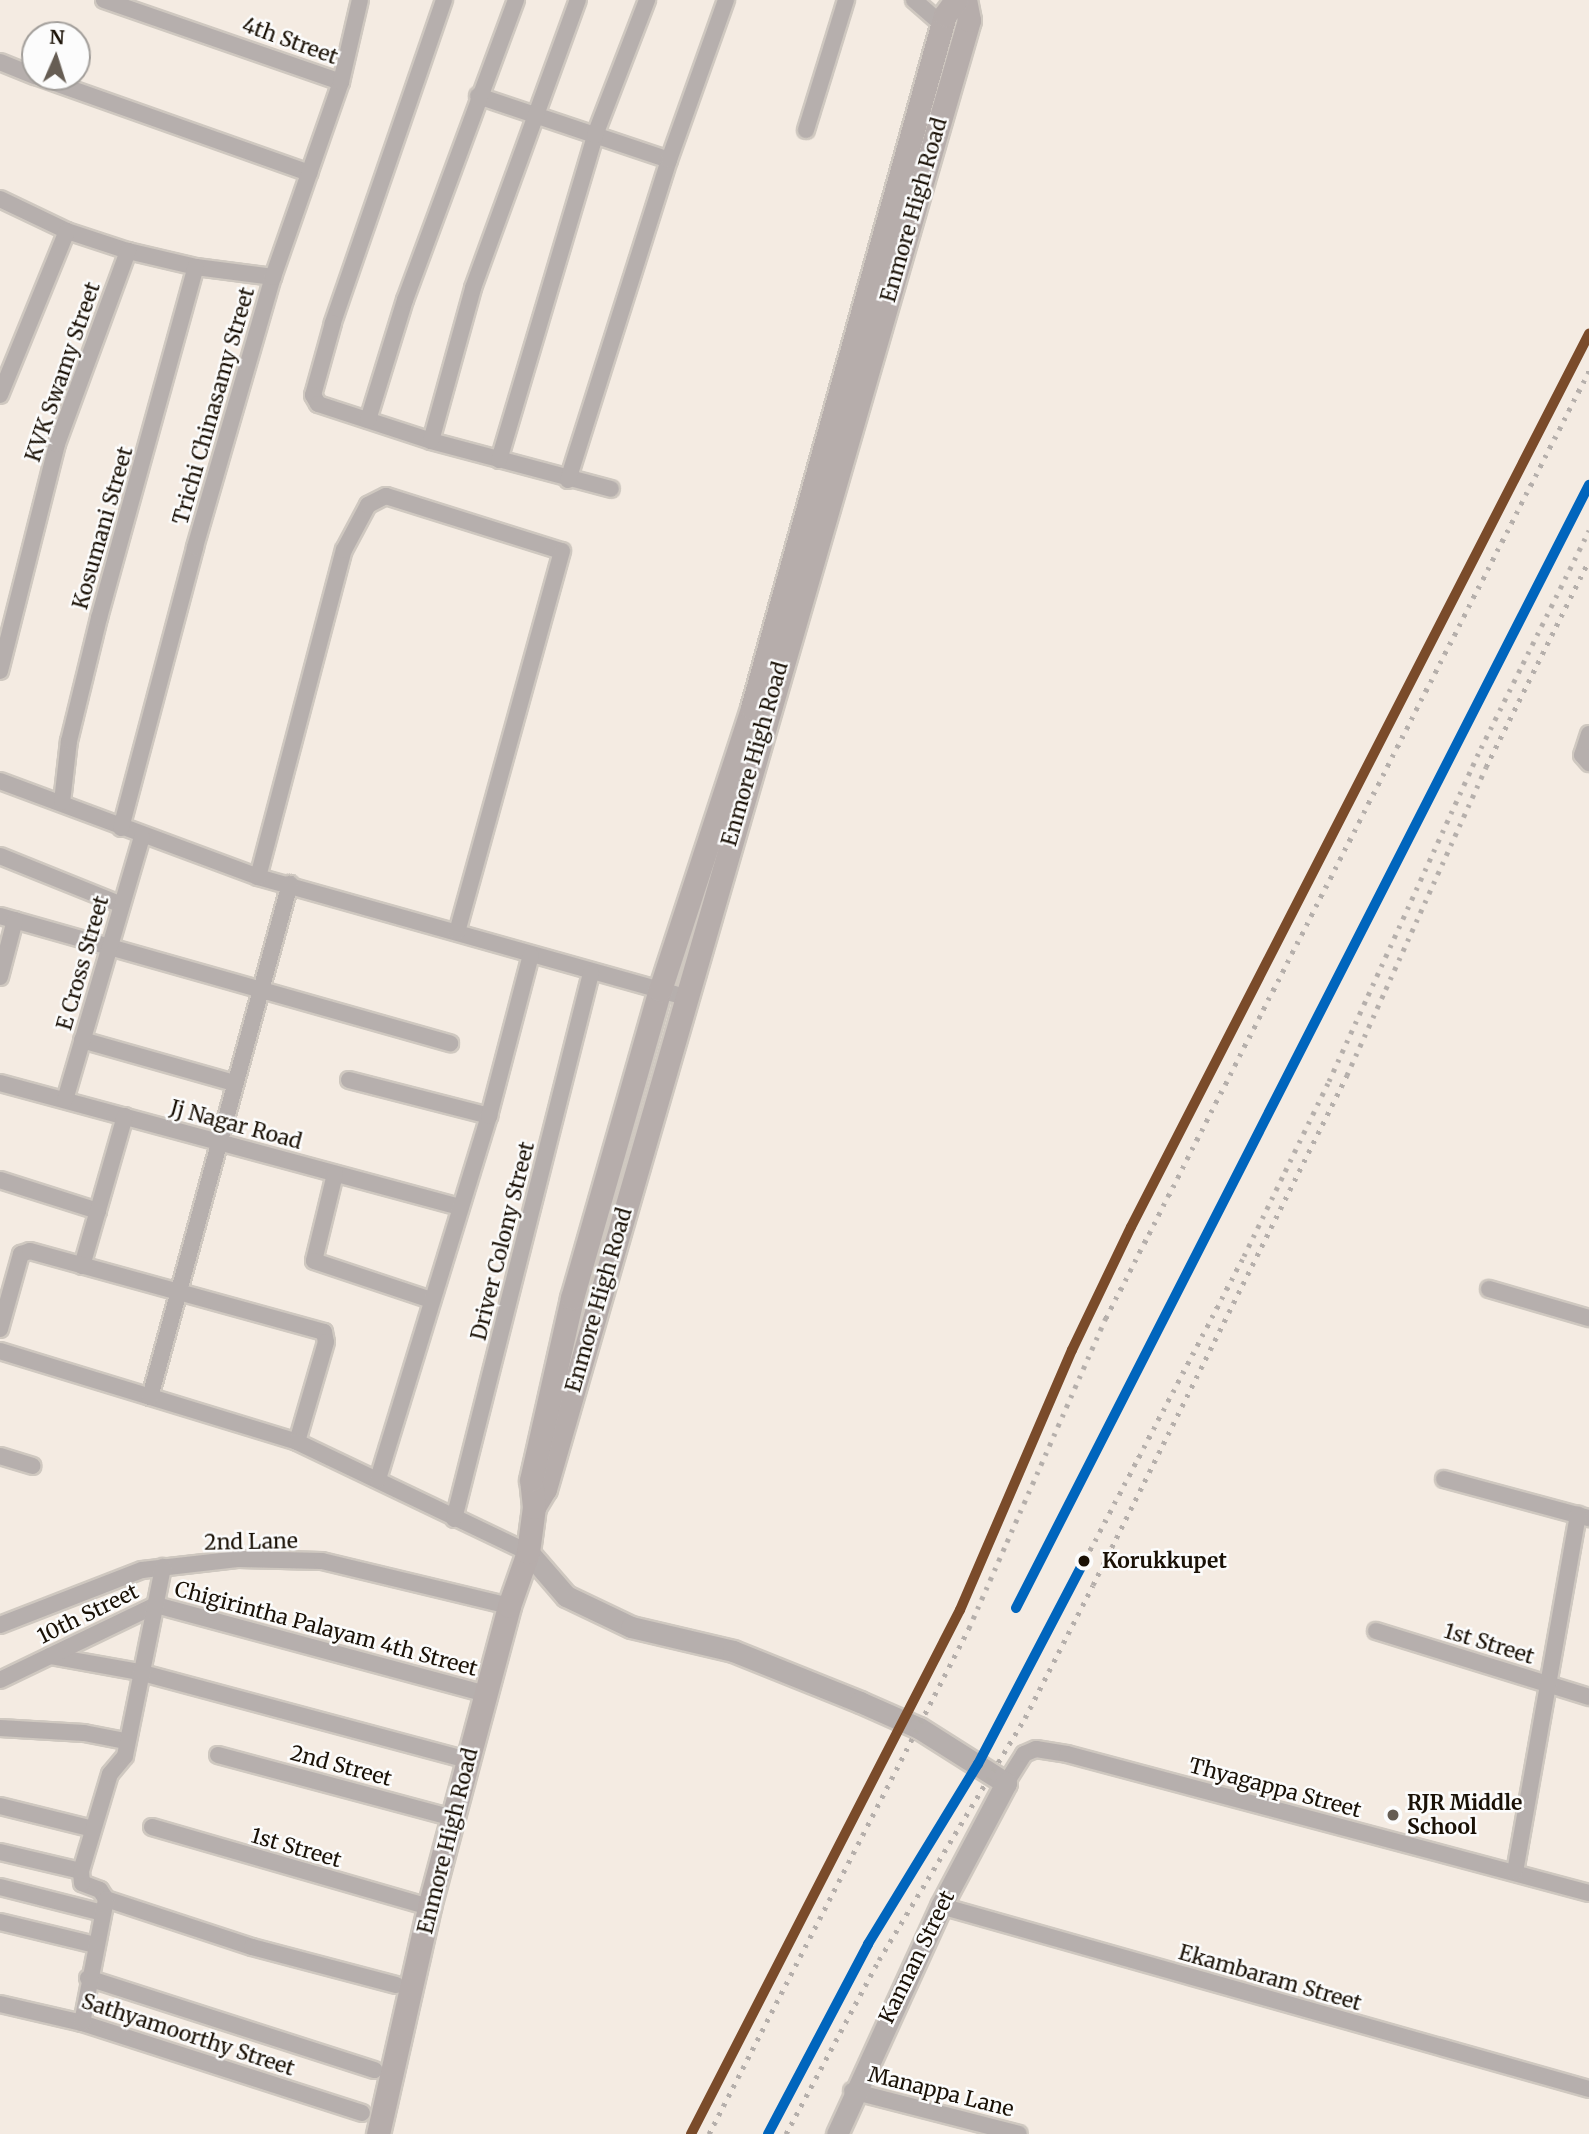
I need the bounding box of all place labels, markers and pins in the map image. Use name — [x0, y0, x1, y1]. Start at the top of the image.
place label: Korukkupet — [1102, 1548, 1227, 1574]
marker: Korukkupet — [1073, 1550, 1095, 1572]
place label: RJR Middle School — [1407, 1790, 1522, 1840]
marker: RJR Middle School — [1385, 1807, 1401, 1823]

